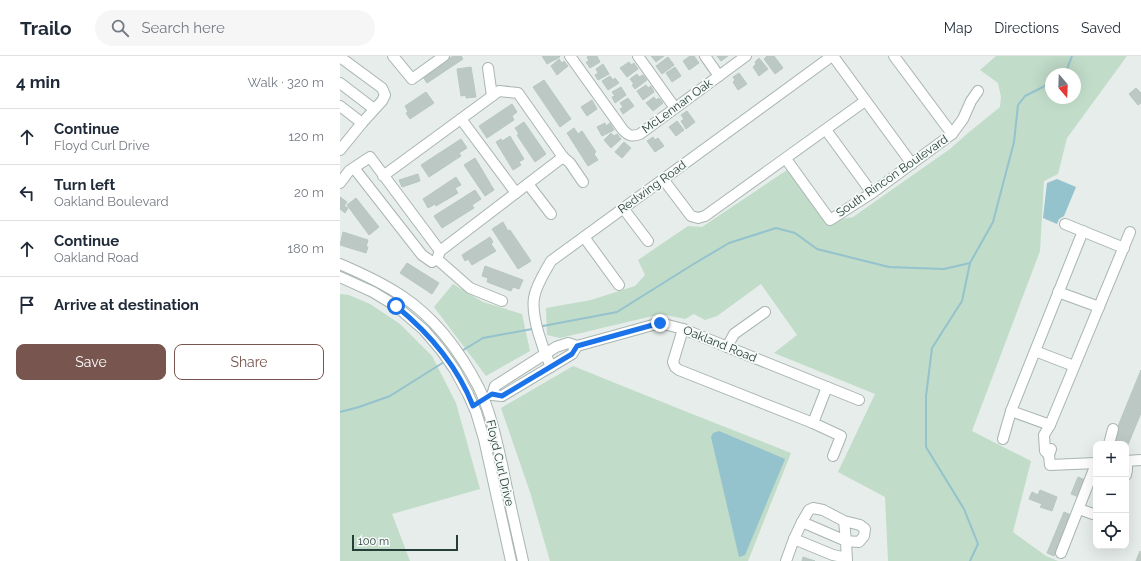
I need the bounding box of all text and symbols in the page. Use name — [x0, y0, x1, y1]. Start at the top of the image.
search box — [95, 10, 375, 46]
text: Trailo — [20, 17, 71, 39]
icon: search — [109, 17, 131, 39]
text: Search here — [141, 19, 225, 37]
text: Map — [944, 20, 972, 36]
text: Directions — [994, 20, 1059, 36]
text: Saved — [1081, 20, 1121, 36]
north arrow — [1045, 68, 1081, 104]
text: 4 min — [16, 72, 60, 92]
text: Walk · 320 m — [248, 75, 324, 90]
street label: McLennan Oak — [639, 75, 715, 136]
text: Continue — [54, 120, 119, 138]
icon: ahead — [16, 126, 38, 148]
text: 120 m — [288, 129, 324, 144]
street label: South Rincon Boulevard — [833, 132, 951, 220]
text: Floyd Curl Drive — [54, 138, 150, 153]
street label: Redwing Road — [615, 158, 689, 216]
text: Turn left — [54, 176, 115, 194]
icon: left — [16, 182, 38, 204]
text: 20 m — [294, 185, 324, 200]
text: Oakland Boulevard — [54, 194, 169, 209]
text: Continue — [54, 232, 119, 250]
icon: ahead — [16, 238, 38, 260]
text: 180 m — [288, 241, 324, 256]
text: Oakland Road — [54, 250, 138, 265]
icon: arrive — [16, 294, 38, 316]
text: Arrive at destination — [54, 296, 199, 314]
route start — [387, 297, 405, 315]
route end — [651, 314, 669, 332]
street label: Oakland Road — [681, 323, 759, 365]
button: Save — [16, 344, 166, 380]
button: Share — [174, 344, 324, 380]
street label: Floyd Curl Drive — [483, 418, 517, 508]
map controls — [1093, 441, 1129, 549]
button: + — [1093, 441, 1129, 477]
button: − — [1093, 477, 1129, 513]
button: locate — [1093, 513, 1129, 549]
scale bar — [352, 533, 458, 552]
text: 100 m — [358, 535, 389, 548]

